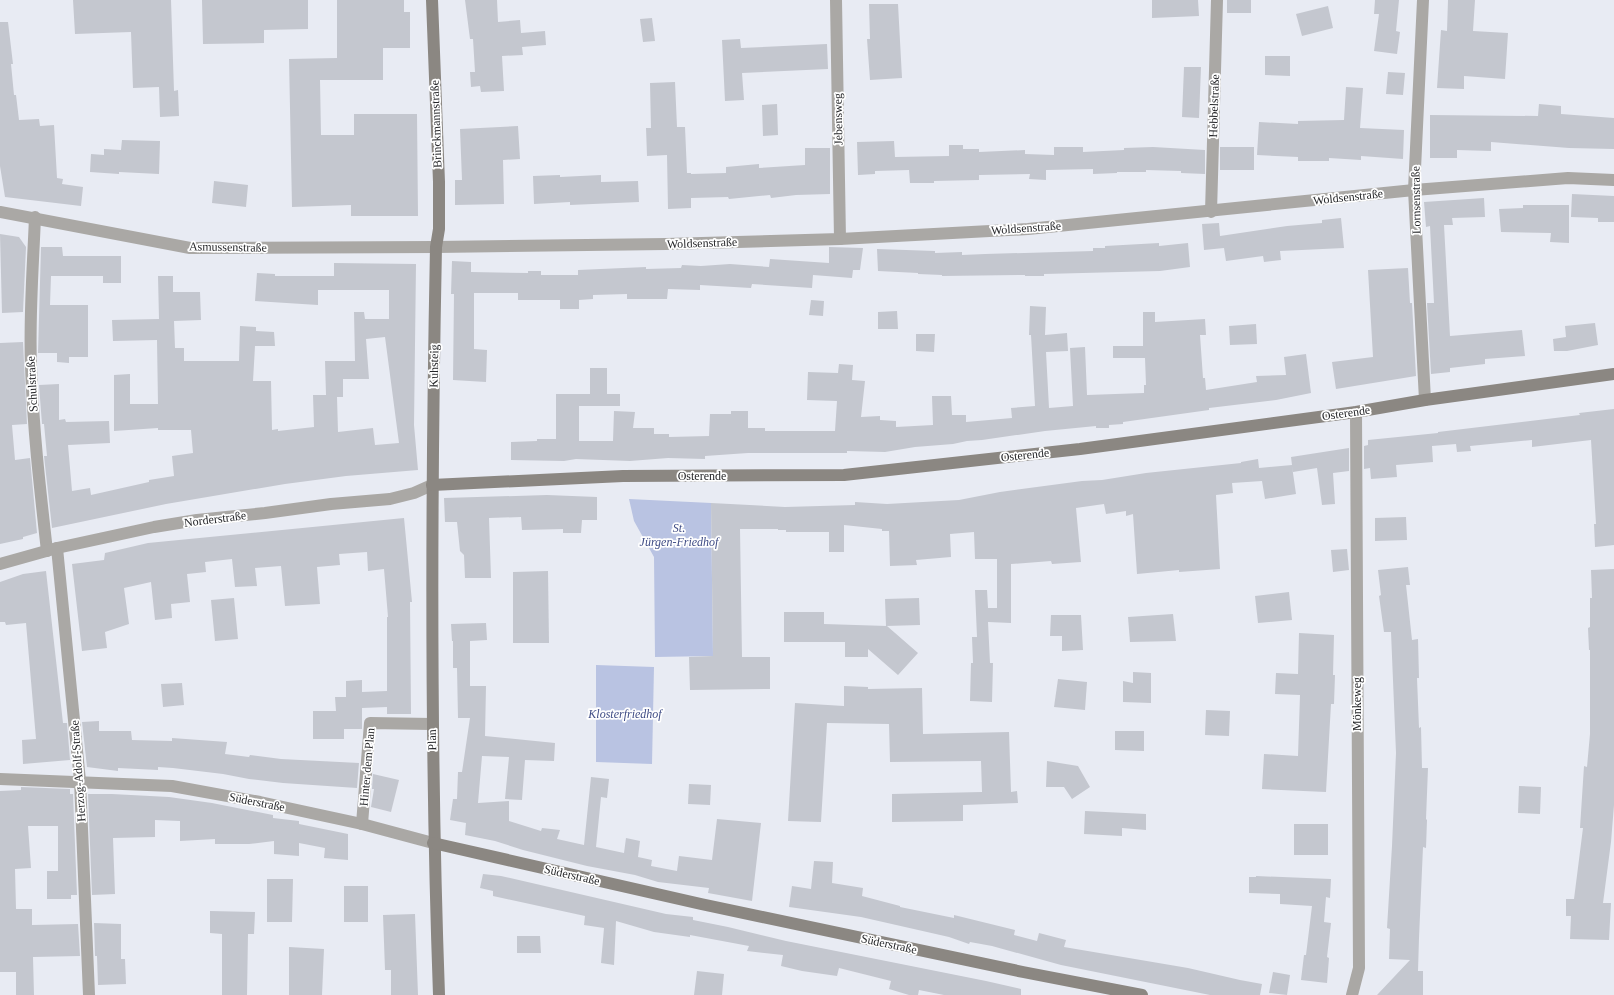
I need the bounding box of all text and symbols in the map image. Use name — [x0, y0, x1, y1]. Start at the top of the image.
street label: Hebbelstraße — [1206, 74, 1222, 138]
street label: Brinckmannstraße — [427, 80, 445, 168]
street label: Jebensweg — [831, 93, 845, 145]
street label: Lornsenstraße — [1408, 166, 1424, 234]
street label: Woldsenstraße — [1312, 186, 1384, 208]
street label: Woldsenstraße — [990, 219, 1062, 237]
street label: Woldsenstraße — [667, 235, 737, 251]
street label: Asmussenstraße — [189, 239, 267, 255]
street label: Kuhsteig — [427, 344, 441, 388]
street label: Schulstraße — [24, 356, 40, 412]
street label: Osterende — [1321, 403, 1371, 423]
street label: Osterende — [1000, 445, 1050, 465]
street label: Osterende — [678, 469, 726, 483]
street label: Norderstraße — [183, 508, 247, 530]
park label: St. Jürgen-Friedhof — [640, 521, 720, 549]
street label: Mönkeweg — [1350, 677, 1364, 731]
park label: Klosterfriedhof — [587, 707, 663, 721]
street label: Herzog-Adolf-Straße — [67, 720, 89, 822]
street label: Hinter dem Plan — [357, 727, 377, 807]
street label: Plan — [425, 729, 439, 751]
street label: Süderstraße — [228, 790, 286, 814]
street label: Süderstraße — [543, 862, 601, 888]
street label: Süderstraße — [860, 931, 918, 957]

